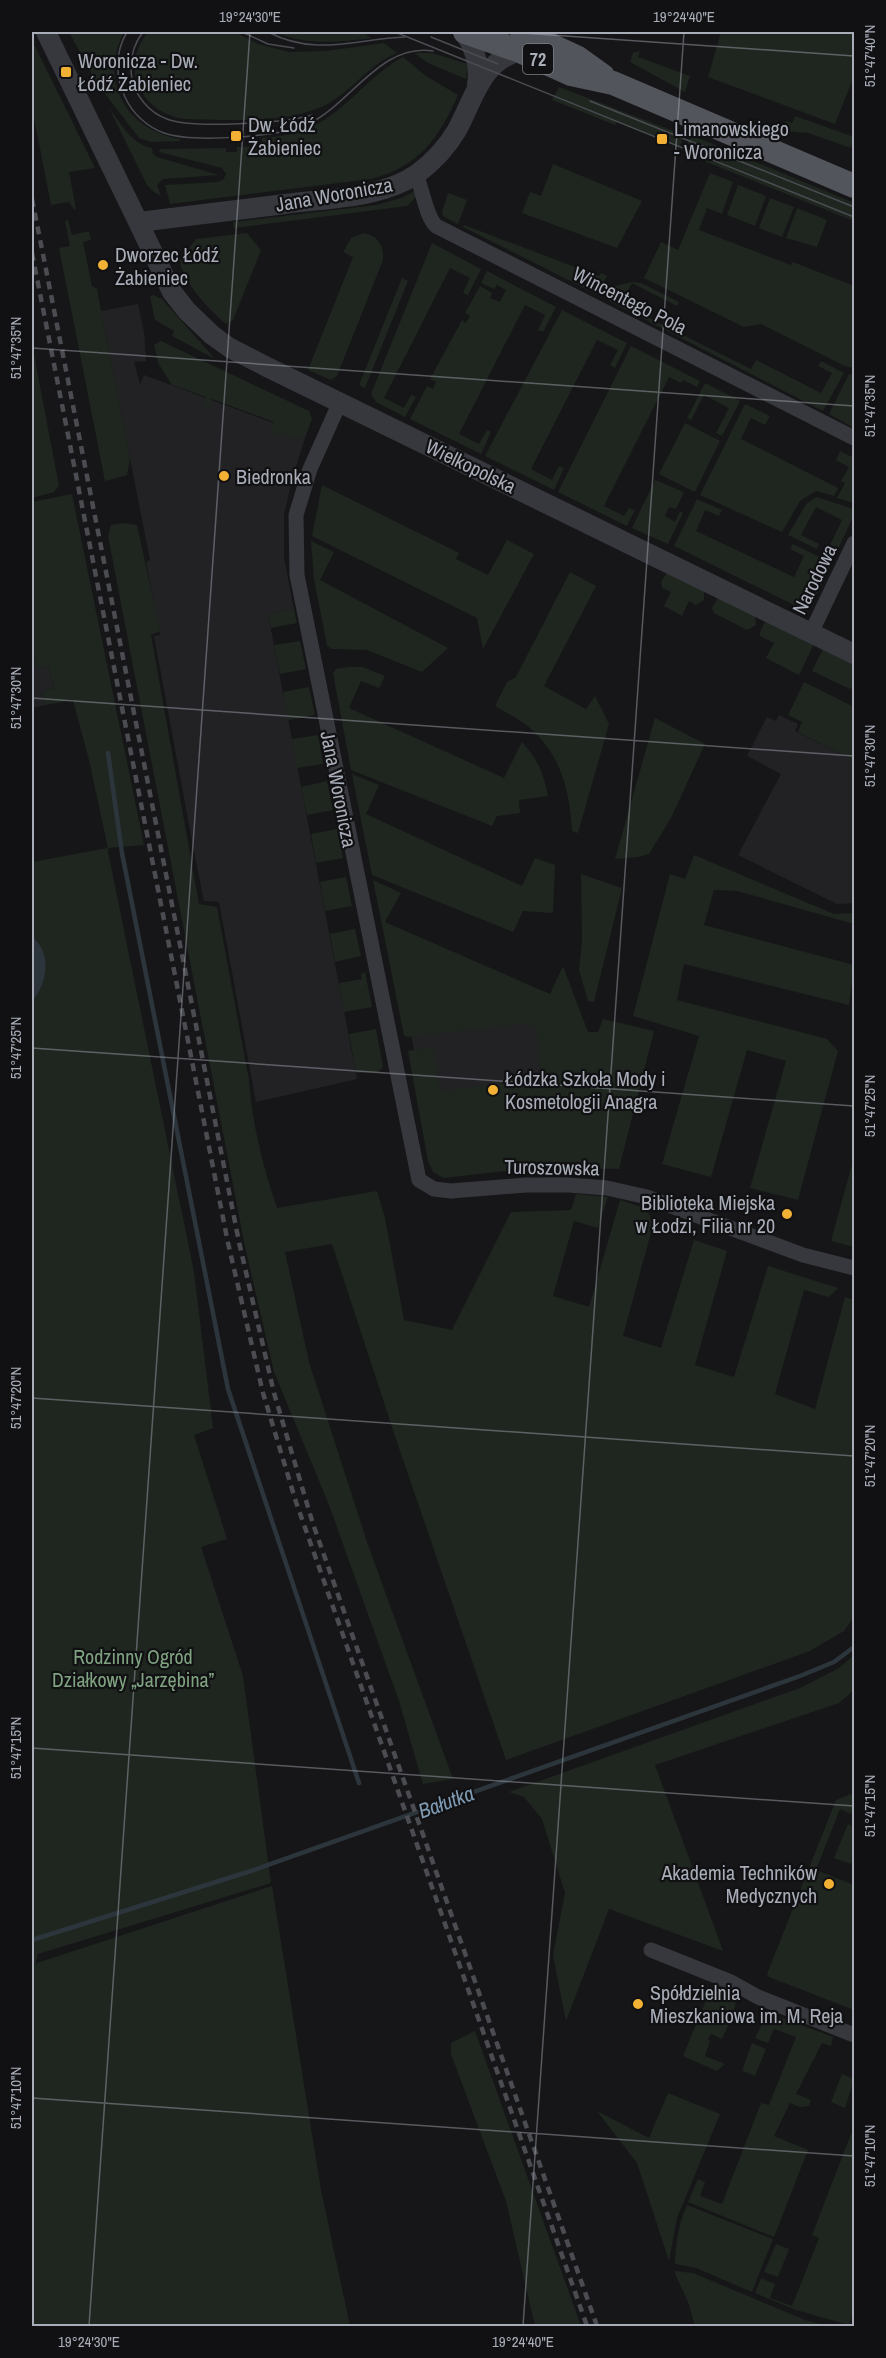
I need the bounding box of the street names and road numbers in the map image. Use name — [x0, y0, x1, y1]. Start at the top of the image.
road number: 72 — [523, 44, 553, 74]
street label: Jana Woronicza — [273, 170, 395, 218]
street label: Wincentego Pola — [568, 260, 692, 340]
street label: Wielkopolska — [421, 432, 521, 500]
street label: Narodowa — [785, 539, 843, 619]
street label: Jana Woronicza — [314, 728, 364, 850]
street label: Turoszowska — [504, 1153, 600, 1181]

